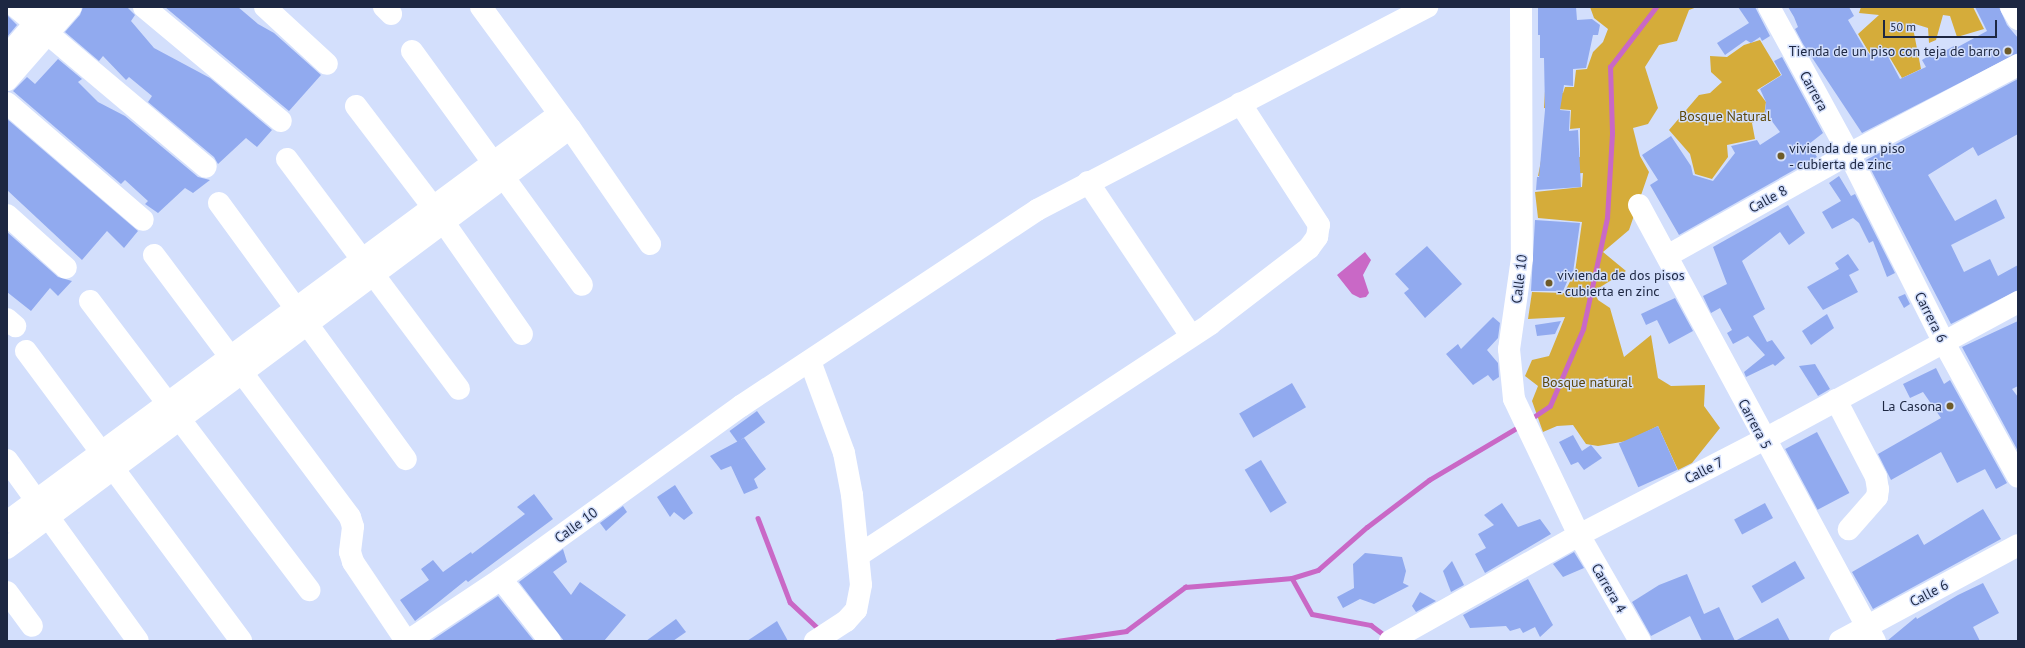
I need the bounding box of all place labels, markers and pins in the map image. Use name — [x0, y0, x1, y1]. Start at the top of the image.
place label: Tienda de un piso con teja de barro — [1789, 43, 2000, 59]
marker: Tienda de un piso con teja de barro — [2003, 46, 2013, 56]
place label: vivienda de un piso - cubierta de zinc — [1789, 140, 1905, 172]
marker: vivienda de un piso - cubierta de zinc — [1776, 151, 1786, 161]
place label: vivienda de dos pisos - cubierta en zinc — [1557, 267, 1685, 300]
marker: vivienda de dos pisos - cubierta en zinc — [1544, 278, 1554, 288]
place label: La Casona — [1882, 398, 1942, 414]
marker: La Casona — [1945, 401, 1955, 411]

